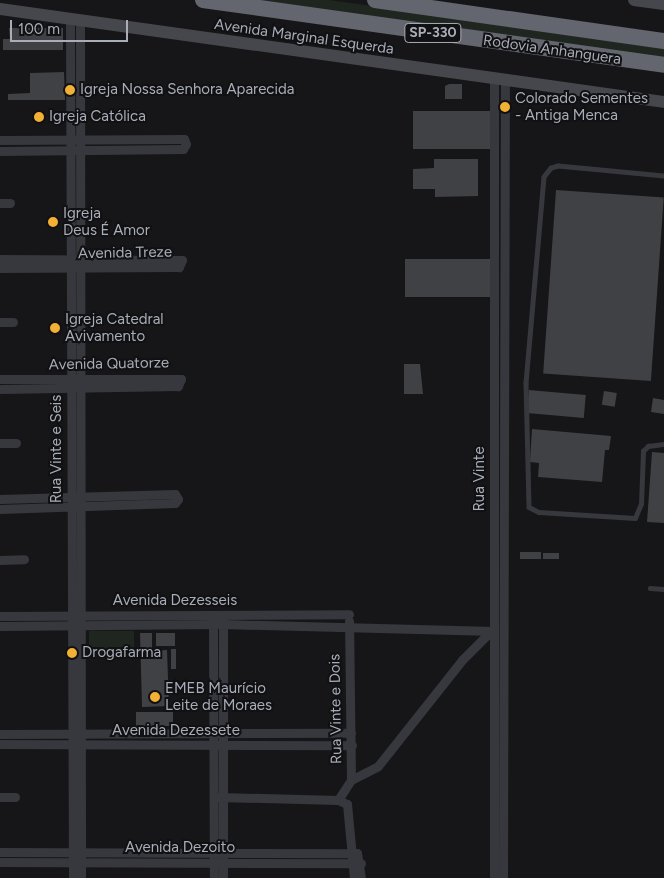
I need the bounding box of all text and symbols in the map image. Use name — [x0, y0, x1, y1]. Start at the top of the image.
scale bar — [12, 10, 130, 42]
street label: Avenida Marginal Esquerda — [213, 15, 395, 59]
text: 100 m — [18, 20, 60, 38]
road number: SP-330 — [404, 22, 462, 44]
street label: Rodovia Anhanguera — [482, 31, 622, 69]
place label: Igreja Nossa Senhora Aparecida — [80, 81, 294, 99]
marker: Igreja Nossa Senhora Aparecida — [64, 84, 76, 96]
place label: Colorado Sementes - Antiga Menca — [515, 89, 648, 124]
marker: Colorado Sementes - Antiga Menca — [499, 101, 511, 113]
place label: Igreja Católica — [49, 108, 146, 126]
marker: Igreja Católica — [33, 111, 45, 123]
place label: Igreja Deus É Amor — [63, 204, 150, 239]
marker: Igreja Deus É Amor — [47, 216, 59, 228]
street label: Avenida Treze — [78, 243, 172, 263]
place label: Igreja Catedral Avivamento — [65, 310, 164, 345]
marker: Igreja Catedral Avivamento — [49, 322, 61, 334]
street label: Avenida Quatorze — [49, 354, 169, 374]
street label: Rua Vinte e Seis — [48, 395, 66, 503]
street label: Rua Vinte — [471, 446, 489, 512]
street label: Avenida Dezesseis — [113, 592, 237, 610]
place label: Drogafarma — [82, 644, 161, 662]
marker: Drogafarma — [66, 647, 78, 659]
street label: Rua Vinte e Dois — [326, 654, 346, 764]
place label: EMEB Maurício Leite de Moraes — [165, 679, 272, 714]
marker: EMEB Maurício Leite de Moraes — [149, 691, 161, 703]
street label: Avenida Dezessete — [112, 722, 240, 740]
street label: Avenida Dezoito — [125, 839, 235, 857]

